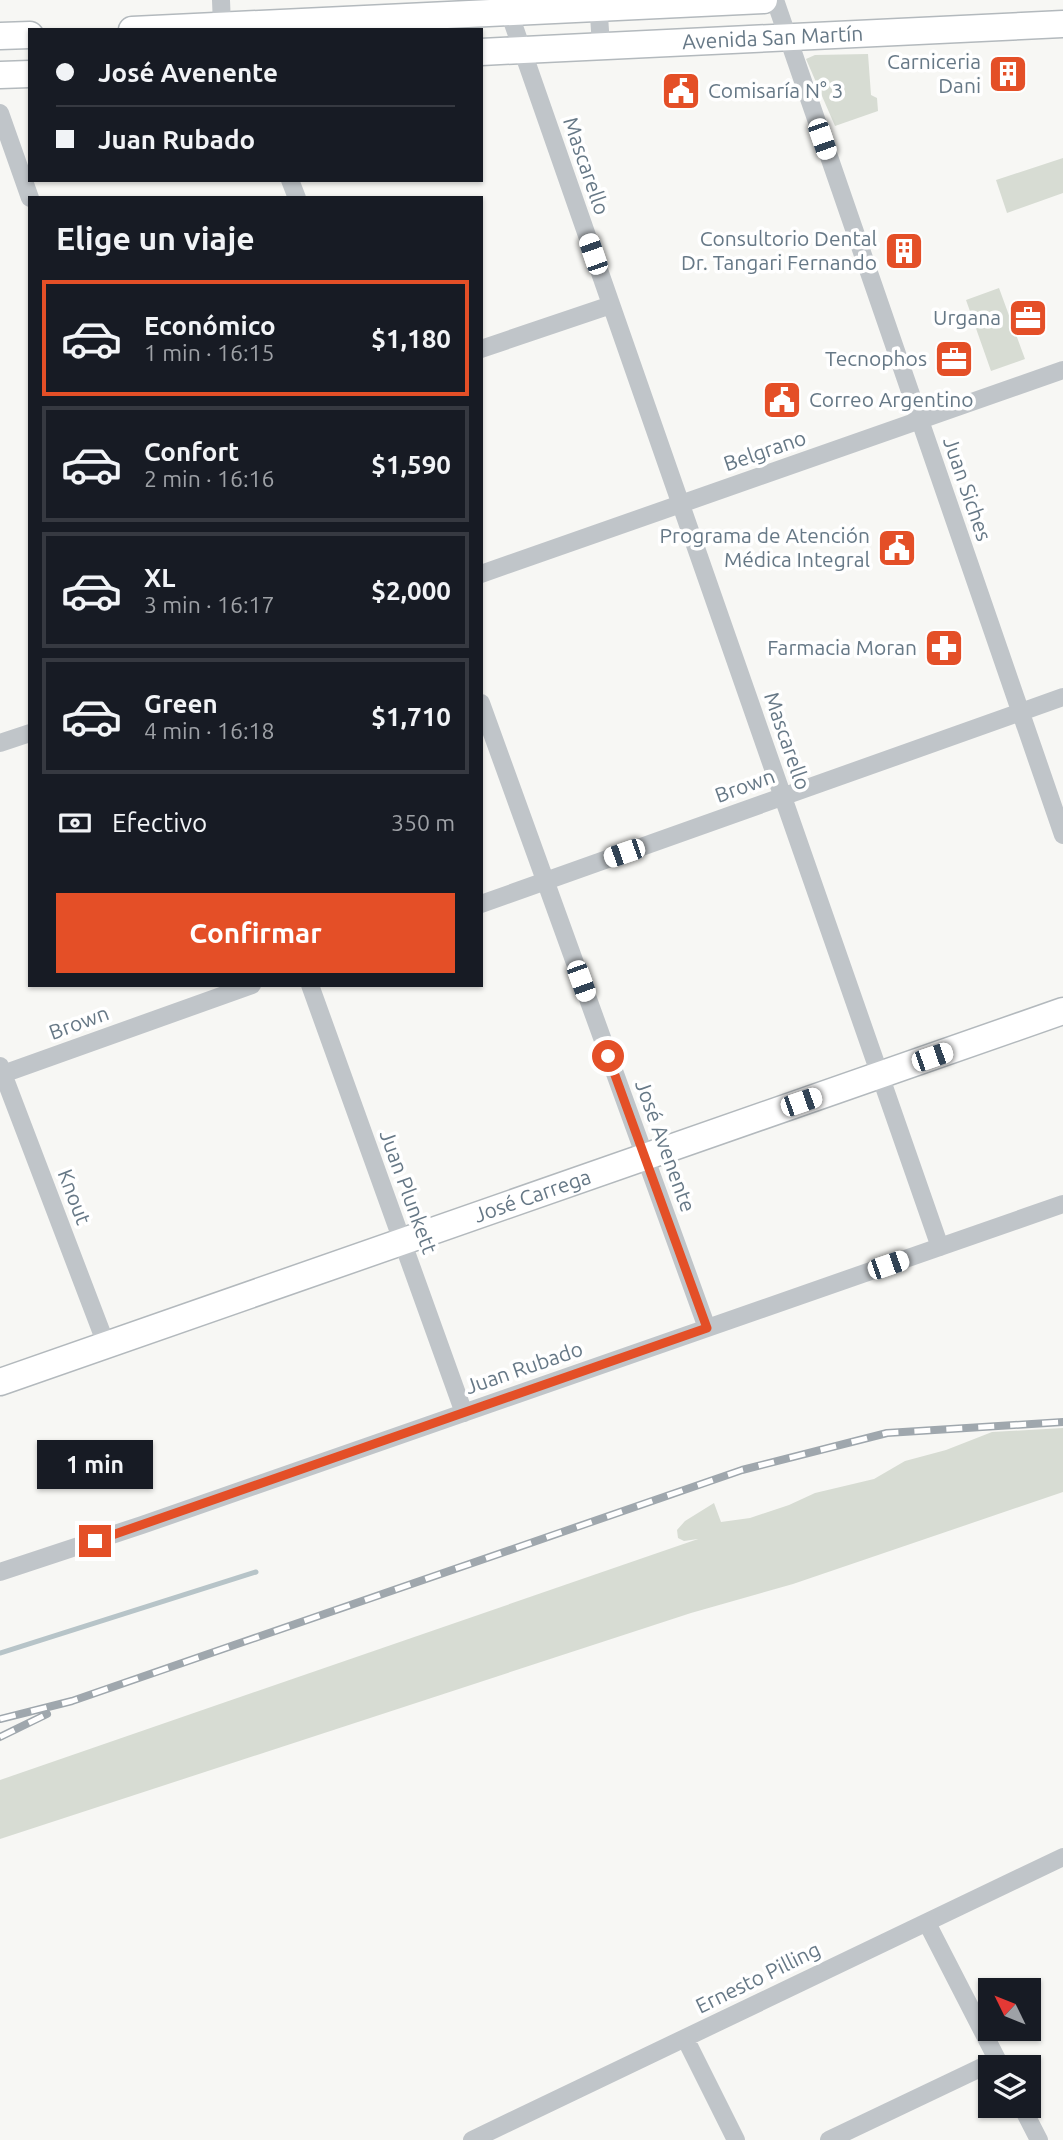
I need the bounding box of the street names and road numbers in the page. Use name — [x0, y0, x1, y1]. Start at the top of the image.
street label: Avenida San Martín — [682, 21, 864, 53]
street label: Mascarello — [559, 114, 615, 218]
street label: Belgrano — [720, 425, 809, 475]
street label: Juan Siches — [939, 433, 997, 544]
street label: Mascarello — [760, 689, 816, 793]
street label: Brown — [712, 763, 778, 807]
street label: Brown — [46, 1000, 112, 1044]
street label: José Avenente — [631, 1076, 701, 1215]
street label: Juan Plunkett — [375, 1126, 443, 1257]
street label: José Carrega — [470, 1164, 594, 1227]
street label: Knout — [53, 1166, 96, 1228]
street label: Juan Rubado — [462, 1336, 586, 1398]
street label: Ernesto Pilling — [691, 1937, 824, 2018]

